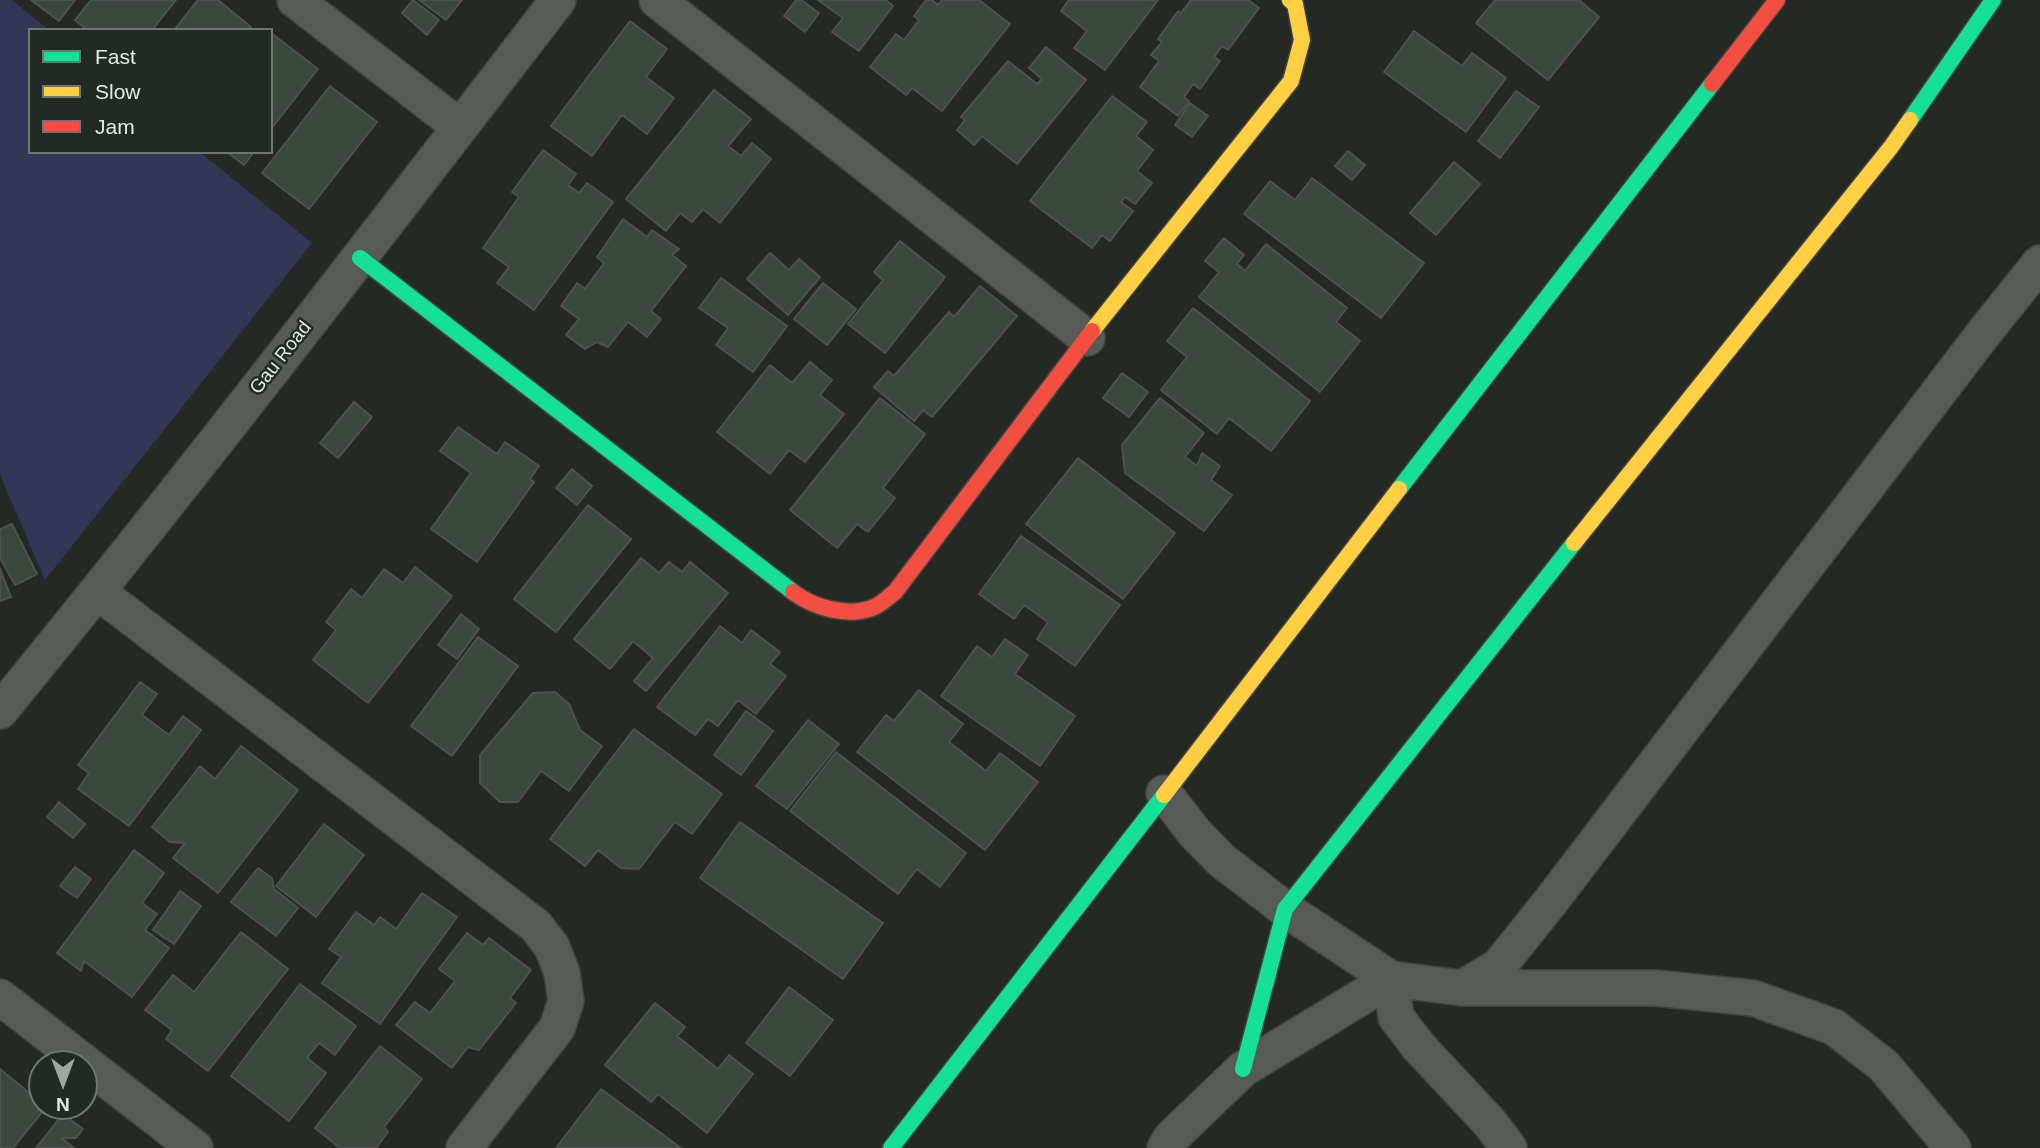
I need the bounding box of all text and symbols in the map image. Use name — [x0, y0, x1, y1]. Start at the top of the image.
legend — [28, 28, 273, 154]
text: Fast — [95, 45, 136, 68]
text: Slow — [95, 80, 141, 103]
text: Jam — [95, 115, 135, 138]
street label: Gau Road — [245, 317, 317, 399]
north arrow — [28, 1050, 98, 1120]
text: N — [56, 1094, 70, 1115]

